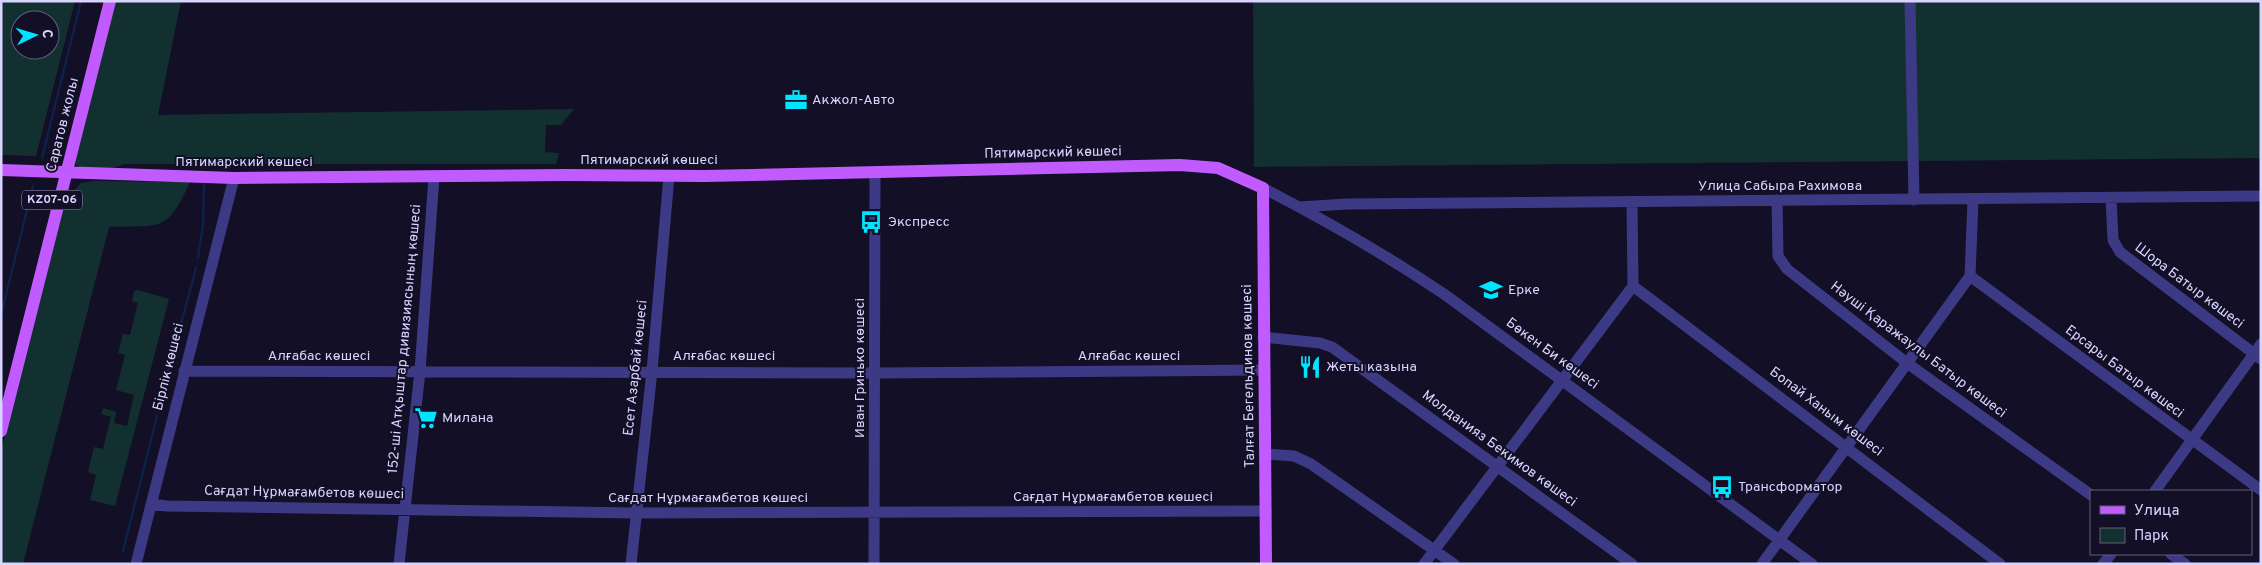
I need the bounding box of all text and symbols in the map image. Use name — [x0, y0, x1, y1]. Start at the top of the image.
north arrow — [10, 10, 60, 60]
text: С — [38, 29, 55, 39]
street label: Саратов жолы — [43, 76, 83, 174]
office icon: Акжол-Авто — [783, 87, 809, 113]
place label: Акжол-Авто — [812, 92, 895, 109]
street label: Пятимарский көшесі — [984, 143, 1122, 163]
street label: Пятимарский көшесі — [580, 152, 718, 169]
street label: Пятимарский көшесі — [175, 154, 313, 171]
street label: Улица Сабыра Рахимова — [1698, 178, 1862, 195]
road number: KZ07-06 — [22, 190, 82, 210]
street label: 152-ші Атқыштар дивизиясының көшесі — [385, 204, 425, 474]
bus stop icon: Экспресс — [858, 209, 884, 235]
place label: Экспресс — [888, 214, 950, 231]
street label: Шора Батыр көшесі — [2131, 239, 2247, 333]
school or university icon: Ерке — [1478, 277, 1504, 303]
street label: Нәуші Қаражаулы Батыр көшесі — [1827, 278, 2009, 422]
place label: Ерке — [1508, 282, 1540, 299]
street label: Талғат Бегельдинов көшесі — [1239, 284, 1259, 468]
street label: Иван Гринько көшесі — [852, 298, 869, 438]
street label: Есет Азарбай көшесі — [620, 299, 652, 437]
street label: Бөкен Би көшесі — [1502, 315, 1602, 393]
street label: Бірлік көшесі — [150, 321, 188, 413]
street label: Ерсары Батыр көшесі — [2061, 322, 2187, 422]
street label: Алғабас көшесі — [268, 348, 370, 365]
street label: Алғабас көшесі — [673, 348, 775, 365]
street label: Алғабас көшесі — [1078, 348, 1180, 365]
restaurant icon: Жеты казына — [1297, 354, 1323, 380]
place label: Жеты казына — [1326, 359, 1417, 376]
street label: Бопай Ханым көшесі — [1766, 364, 1886, 460]
street label: Молданияз Бекимов көшесі — [1418, 387, 1580, 511]
supermarket icon: Милана — [413, 405, 439, 431]
place label: Милана — [442, 410, 493, 427]
bus stop icon: Трансформатор — [1709, 474, 1735, 500]
place label: Трансформатор — [1738, 479, 1843, 496]
street label: Сағдат Нұрмағамбетов көшесі — [204, 483, 404, 503]
street label: Сағдат Нұрмағамбетов көшесі — [1013, 489, 1213, 506]
street label: Сағдат Нұрмағамбетов көшесі — [608, 490, 808, 507]
legend — [2090, 490, 2252, 555]
text: Улица — [2134, 502, 2179, 521]
text: Парк — [2134, 527, 2169, 546]

